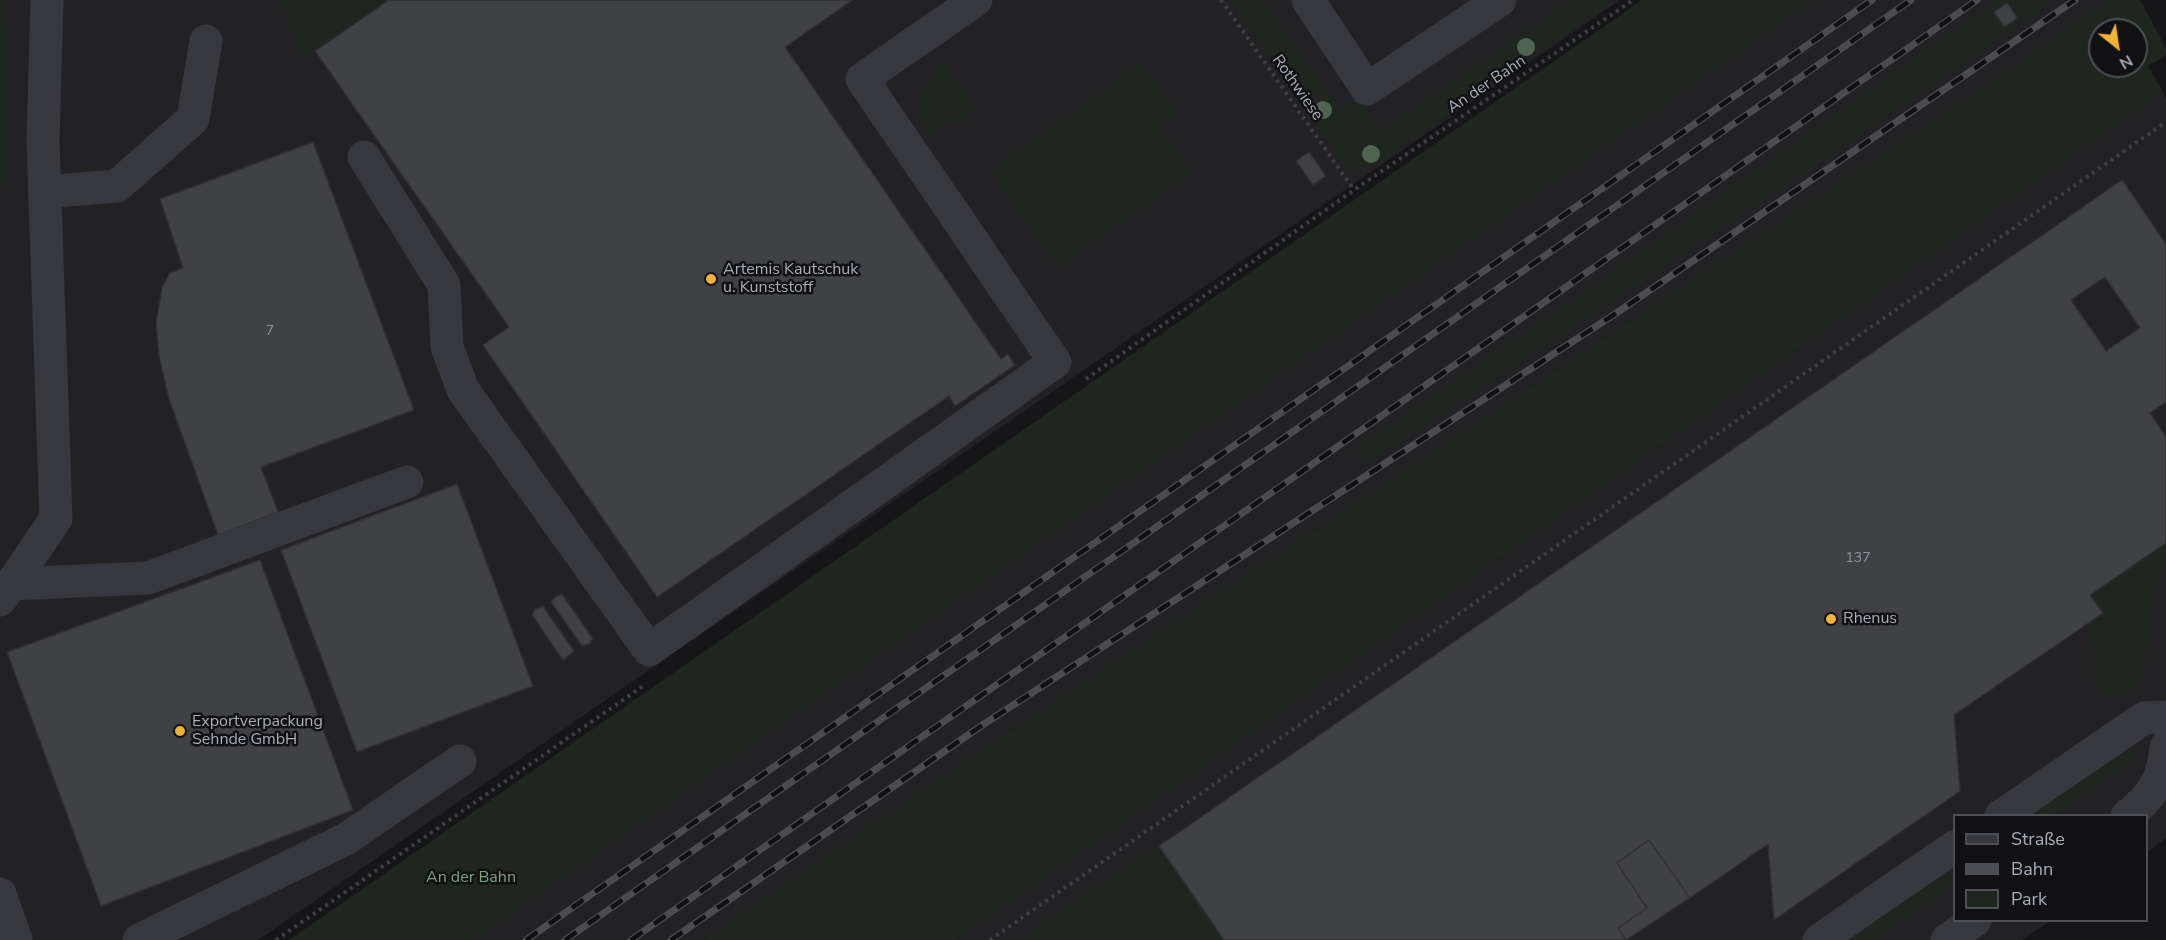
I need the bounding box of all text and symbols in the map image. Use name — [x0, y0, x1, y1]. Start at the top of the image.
north arrow — [2088, 18, 2148, 78]
text: N — [2115, 49, 2137, 74]
street label: Rothwiese — [1267, 51, 1327, 125]
street label: An der Bahn — [1444, 52, 1530, 118]
place label: Artemis Kautschuk u. Kunststoff — [723, 260, 858, 298]
marker: Artemis Kautschuk u. Kunststoff — [704, 272, 718, 286]
house number: 7 — [266, 324, 274, 340]
house number: 137 — [1845, 551, 1871, 567]
place label: Rhenus — [1843, 609, 1897, 629]
marker: Rhenus — [1824, 612, 1838, 626]
place label: Exportverpackung Sehnde GmbH — [192, 712, 323, 750]
marker: Exportverpackung Sehnde GmbH — [173, 724, 187, 738]
legend — [1953, 814, 2148, 922]
text: Straße — [2011, 827, 2065, 851]
text: Bahn — [2011, 857, 2053, 881]
park label: An der Bahn — [426, 868, 516, 888]
text: Park — [2011, 887, 2047, 911]

